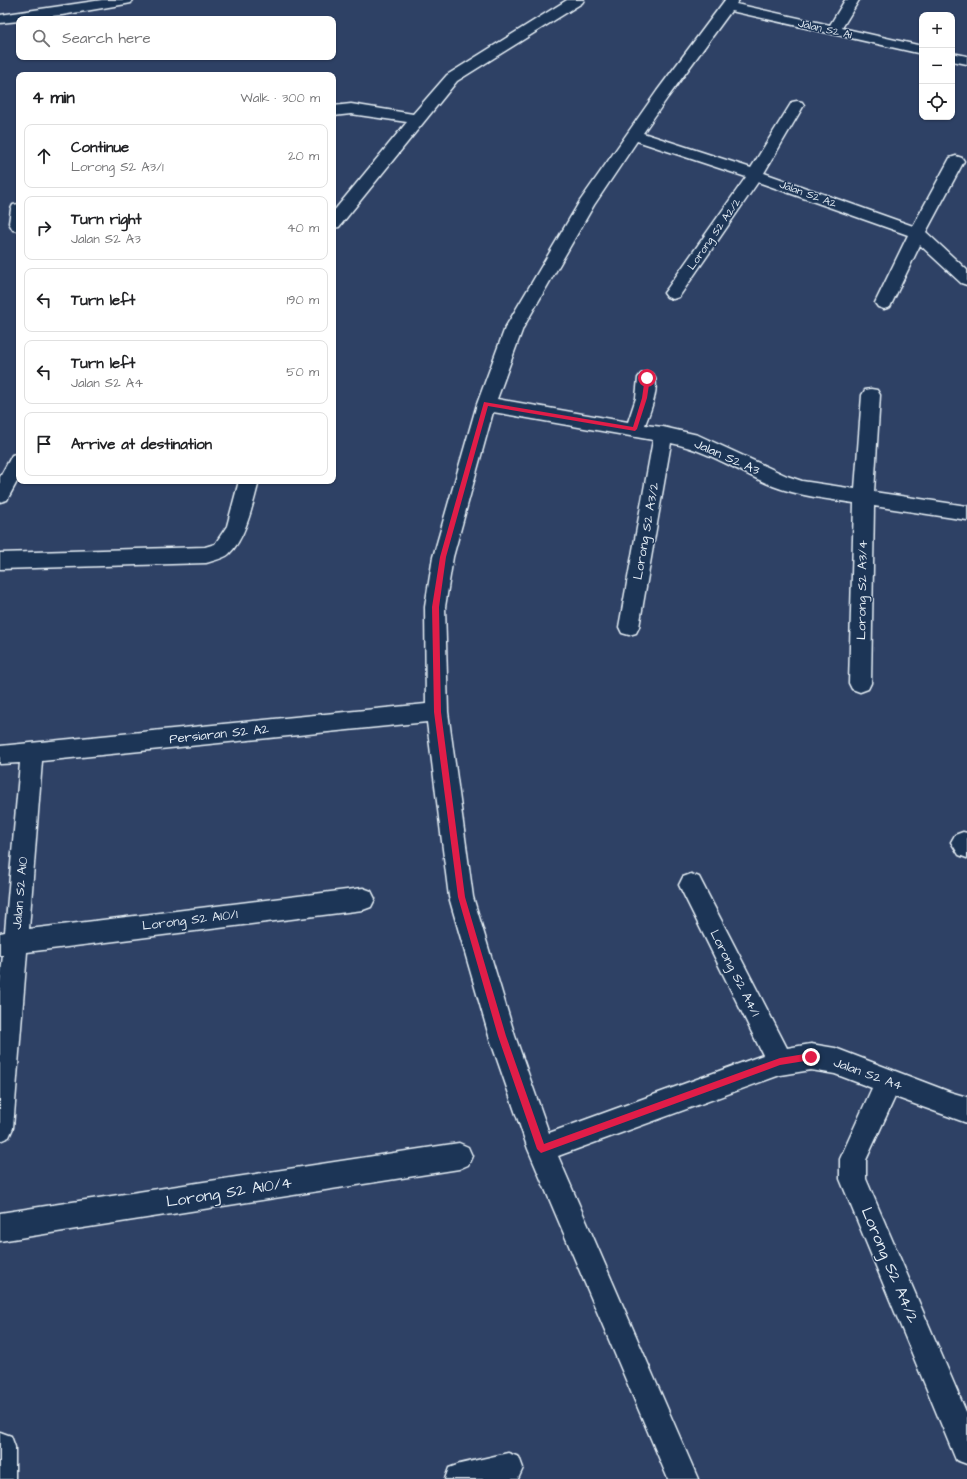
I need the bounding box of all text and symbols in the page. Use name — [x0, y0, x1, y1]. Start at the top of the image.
map controls — [919, 12, 955, 120]
button: + — [919, 12, 955, 48]
search box — [16, 16, 336, 60]
street label: Jalan S2 A1 — [797, 16, 854, 43]
icon: search — [30, 27, 52, 49]
text: Search here — [62, 28, 151, 49]
button: − — [919, 48, 955, 84]
button: locate — [919, 84, 955, 120]
text: 4 min — [32, 86, 75, 110]
text: Walk · 300 m — [241, 89, 320, 107]
text: Continue — [71, 137, 129, 158]
icon: ahead — [33, 145, 55, 167]
text: 20 m — [288, 147, 319, 165]
text: Lorong S2 A3/1 — [71, 158, 164, 176]
street label: Jalan S2 A2 — [777, 177, 839, 212]
street label: Lorong S2 A2/2 — [684, 195, 745, 273]
text: Turn right — [71, 209, 142, 230]
icon: right — [33, 217, 55, 239]
text: 40 m — [287, 219, 319, 237]
text: Jalan S2 A3 — [71, 230, 141, 248]
icon: left — [33, 289, 55, 311]
text: Turn left — [71, 290, 135, 311]
text: 190 m — [286, 291, 319, 309]
text: Turn left — [71, 353, 135, 374]
icon: left — [33, 361, 55, 383]
text: 50 m — [286, 363, 319, 381]
route start — [638, 369, 656, 387]
text: Jalan S2 A4 — [71, 374, 143, 392]
icon: arrive — [33, 433, 55, 455]
text: Arrive at destination — [71, 434, 212, 455]
street label: Jalan S2 A3 — [691, 435, 763, 480]
street label: Lorong S2 A3/2 — [629, 480, 664, 581]
street label: Lorong S2 A3/4 — [852, 540, 873, 640]
street label: Persiaran S2 A2 — [168, 720, 270, 748]
street label: Jalan S2 A10 — [8, 856, 32, 930]
street label: Lorong S2 A10/1 — [141, 905, 239, 936]
street label: Lorong S2 A4/1 — [705, 927, 765, 1020]
route end — [802, 1048, 820, 1066]
street label: Jalan S2 A4 — [831, 1053, 905, 1095]
street label: Lorong S2 A10/4 — [165, 1171, 294, 1214]
street label: Lorong S2 A4/2 — [855, 1204, 924, 1327]

